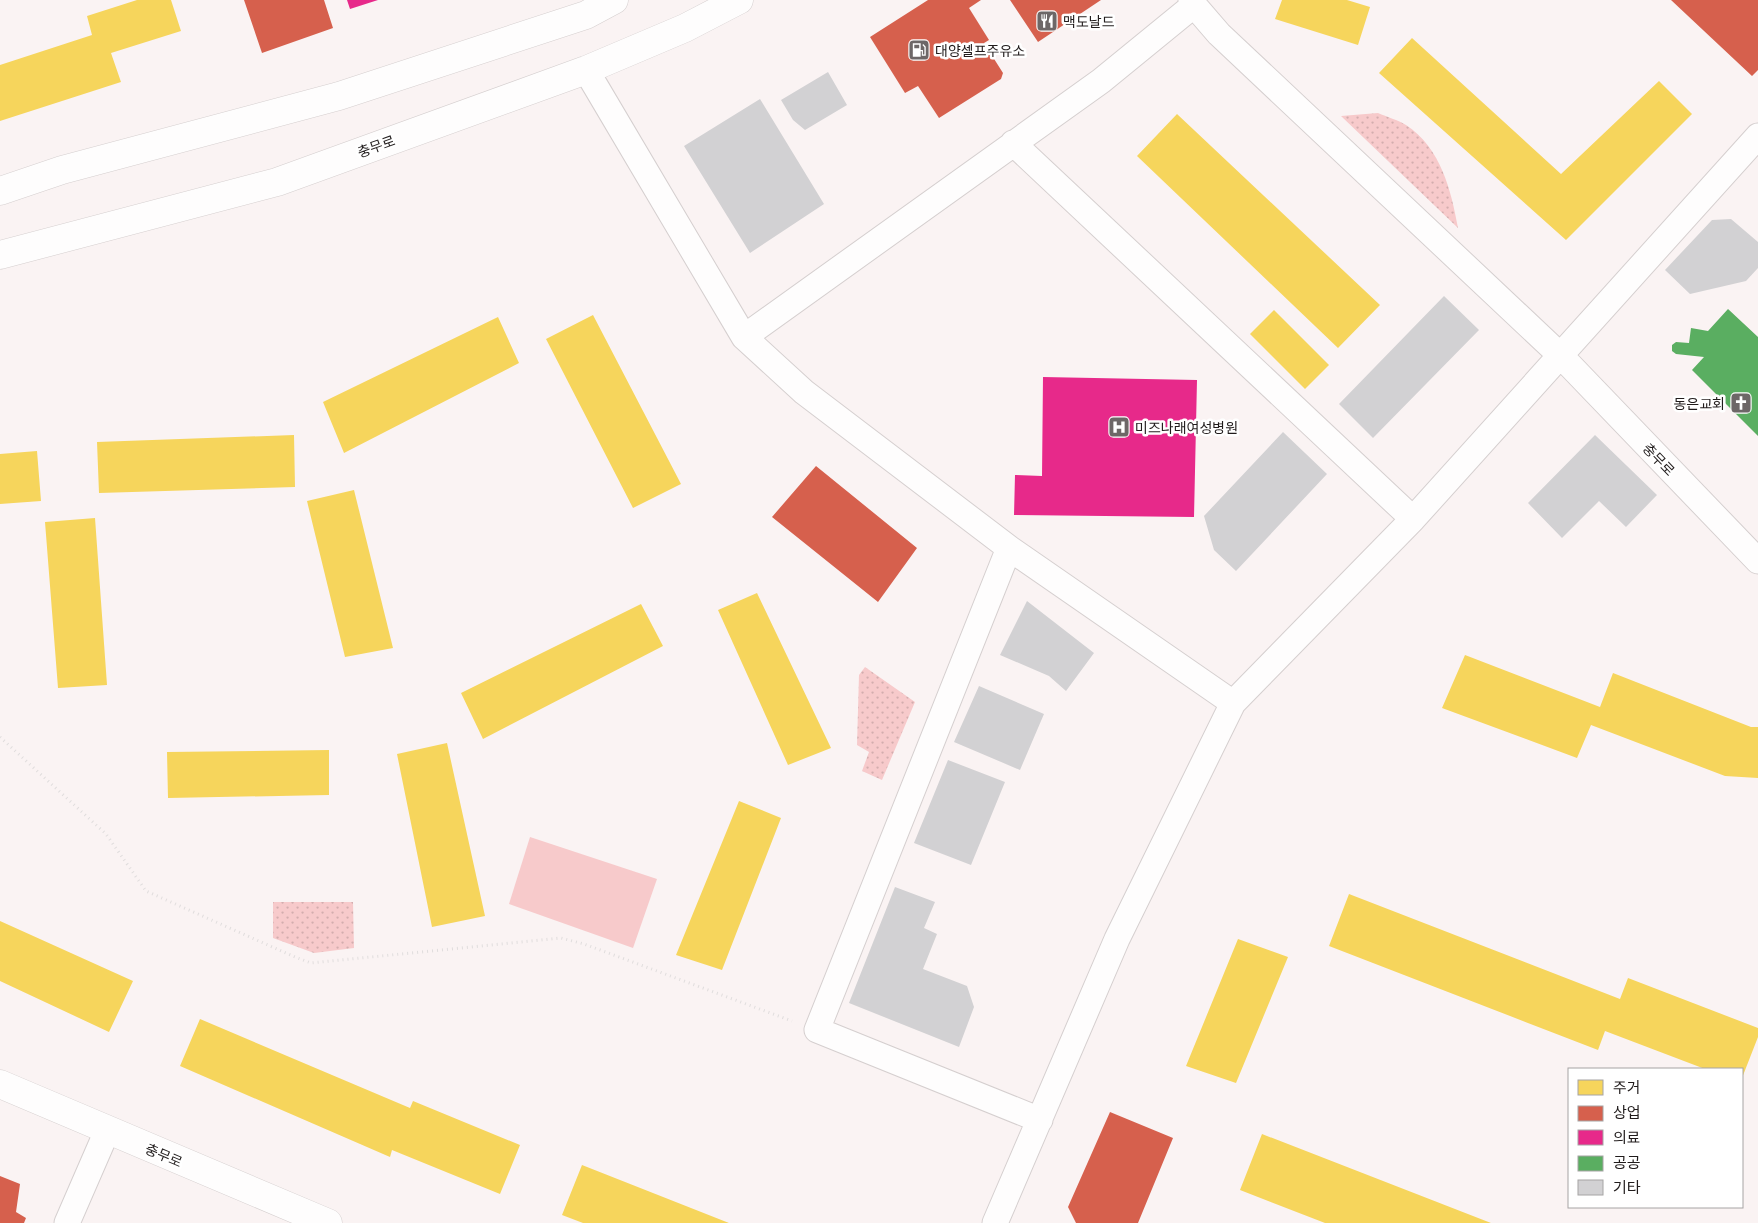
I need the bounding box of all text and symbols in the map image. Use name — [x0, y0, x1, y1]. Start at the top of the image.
restaurant icon: 맥도날드 — [1035, 9, 1059, 33]
place label: 맥도날드 — [1063, 13, 1115, 30]
fuel station icon: 대양셀프주유소 — [907, 38, 931, 62]
place label: 대양셀프주유소 — [935, 42, 1025, 59]
street label: 충무로 — [355, 131, 397, 161]
church icon: 동은교회 — [1729, 391, 1753, 415]
place label: 동은교회 — [1673, 395, 1725, 412]
hospital icon: 미즈나래여성병원 — [1107, 415, 1131, 439]
place label: 미즈나래여성병원 — [1135, 419, 1238, 436]
street label: 충무로 — [1639, 439, 1679, 479]
legend — [1568, 1068, 1743, 1208]
text: 주거 — [1613, 1078, 1641, 1097]
text: 상업 — [1613, 1103, 1641, 1122]
text: 의료 — [1613, 1128, 1641, 1147]
street label: 충무로 — [143, 1140, 185, 1170]
text: 공공 — [1613, 1153, 1641, 1172]
text: 기타 — [1613, 1178, 1641, 1197]

